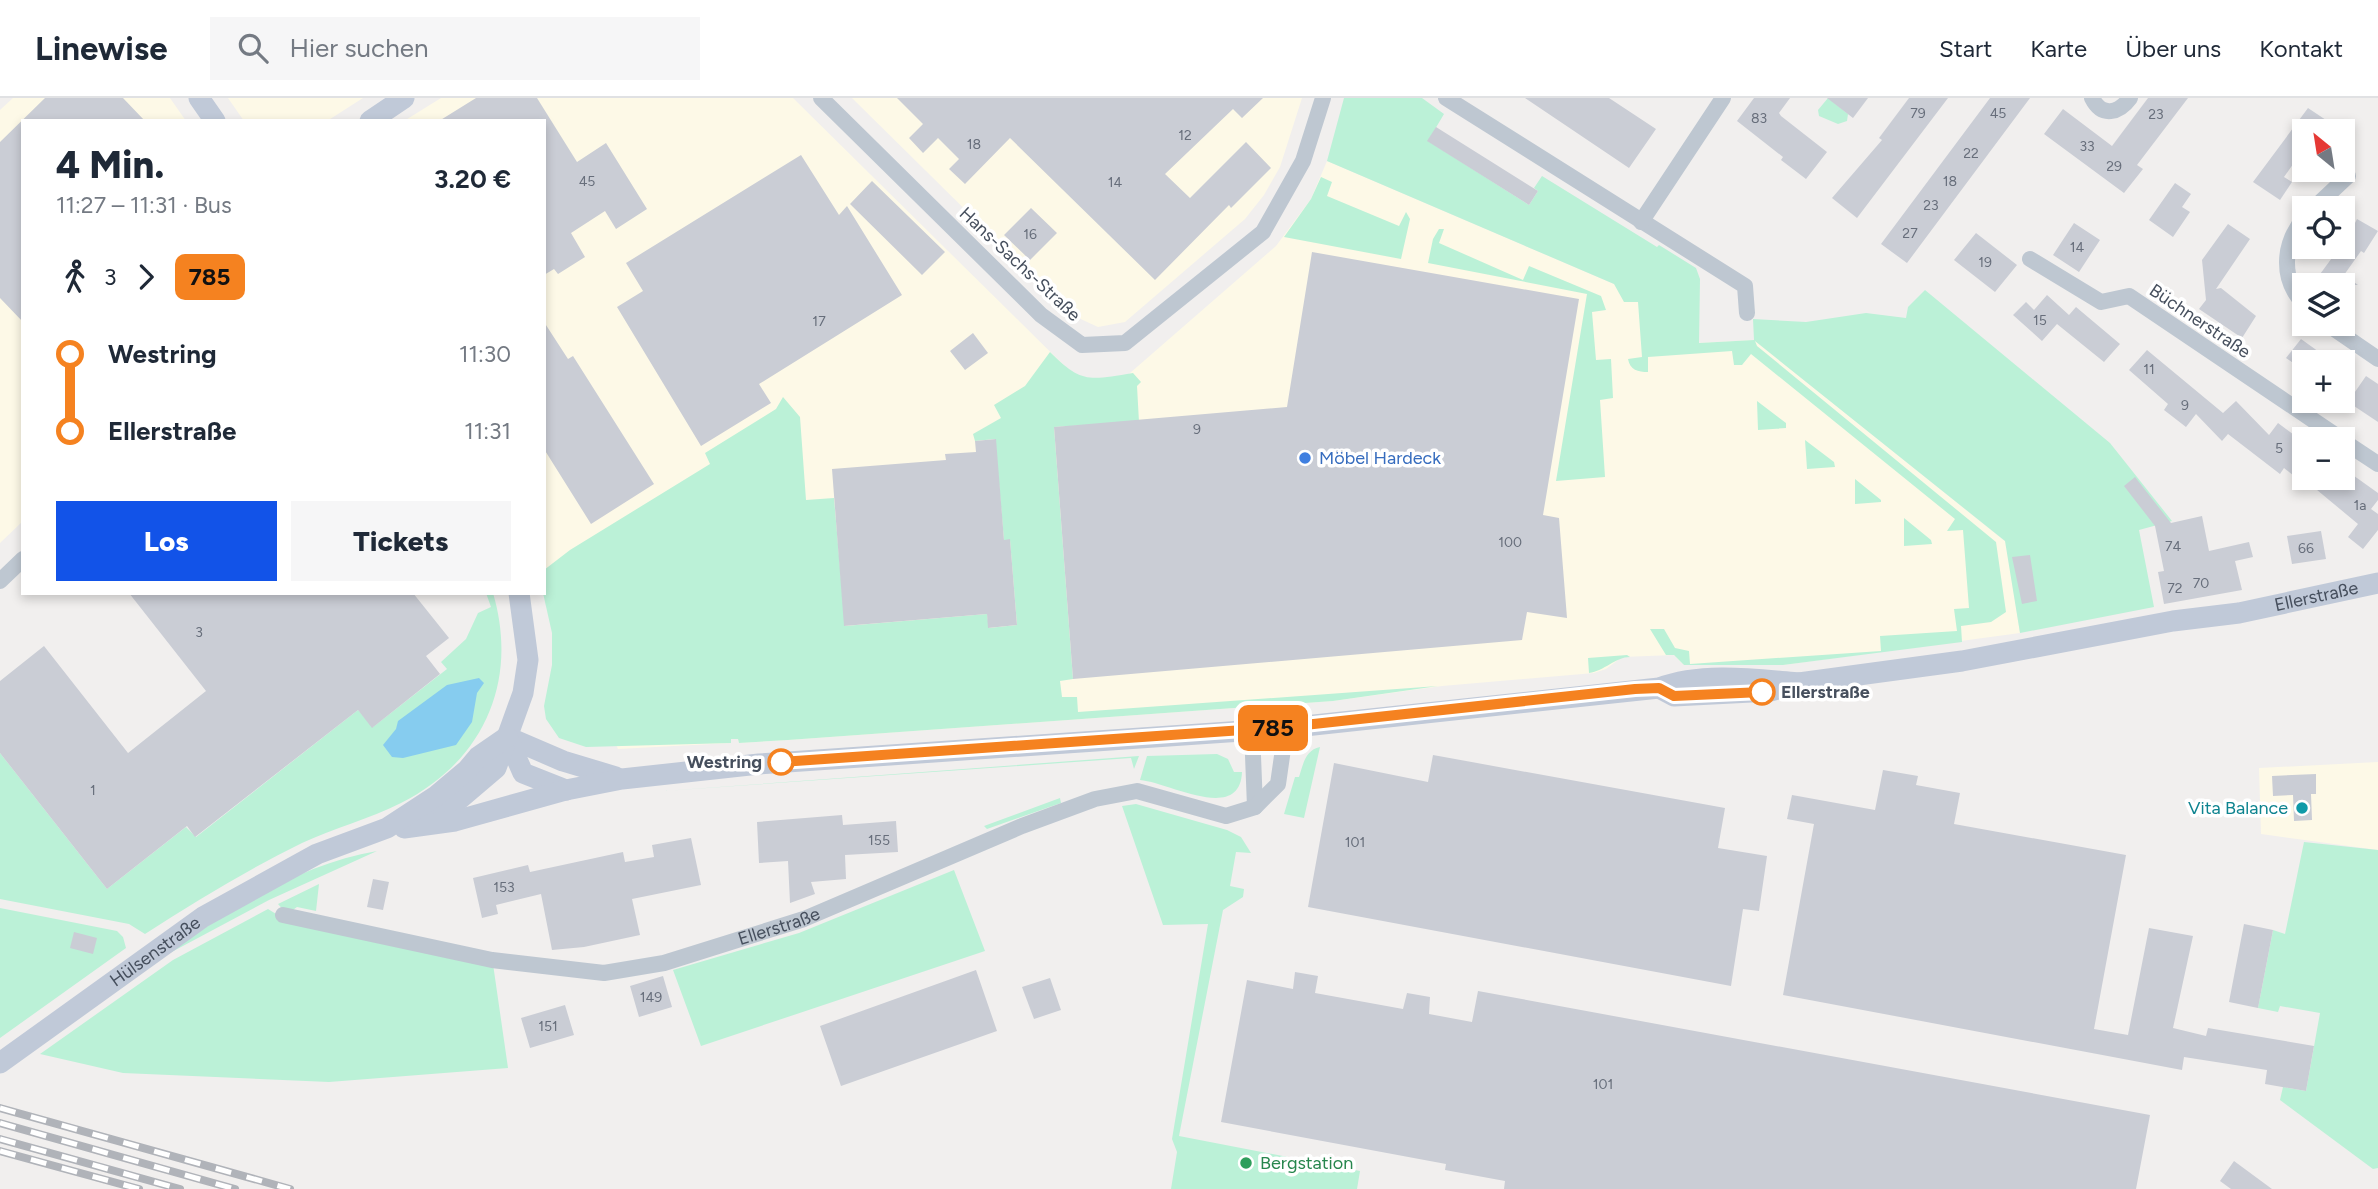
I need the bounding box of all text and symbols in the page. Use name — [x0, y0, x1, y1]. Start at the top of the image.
search box — [210, 17, 700, 80]
text: Linewise — [35, 29, 168, 68]
icon: search — [234, 29, 272, 67]
text: Hier suchen — [290, 32, 428, 64]
text: Start — [1939, 34, 1992, 63]
text: Karte — [2030, 34, 2087, 63]
text: Über uns — [2125, 34, 2221, 63]
text: Kontakt — [2259, 34, 2343, 63]
house number: 79 — [1910, 105, 1926, 122]
house number: 45 — [1990, 105, 2006, 122]
house number: 23 — [2148, 106, 2164, 123]
house number: 83 — [1751, 110, 1767, 127]
north arrow — [2292, 119, 2356, 182]
map controls — [2292, 119, 2355, 490]
house number: 12 — [1178, 127, 1192, 144]
house number: 18 — [967, 136, 981, 153]
house number: 33 — [2079, 138, 2095, 155]
text: 4 Min. — [56, 142, 164, 188]
house number: 22 — [1963, 145, 1979, 162]
house number: 29 — [2106, 158, 2122, 175]
text: 3.20 € — [434, 163, 511, 195]
house number: 45 — [579, 173, 595, 190]
house number: 18 — [1943, 173, 1957, 190]
house number: 14 — [1108, 174, 1123, 191]
text: 11:27 – 11:31 · Bus — [56, 191, 232, 219]
button: locate — [2292, 196, 2355, 259]
house number: 23 — [1923, 197, 1939, 214]
street label: Hans-Sachs-Straße — [955, 202, 1085, 326]
house number: 27 — [1902, 225, 1918, 242]
house number: 16 — [1023, 226, 1037, 243]
house number: 14 — [2070, 239, 2085, 256]
house number: 19 — [1978, 254, 1992, 271]
icon: walk — [56, 258, 94, 296]
icon: forward — [127, 258, 165, 296]
text: 785 — [189, 262, 231, 291]
text: 3 — [104, 263, 117, 291]
button: layers — [2292, 273, 2355, 336]
street label: Büchnerstraße — [2145, 279, 2255, 363]
house number: 15 — [2033, 312, 2047, 329]
house number: 17 — [812, 313, 826, 330]
text: Westring — [108, 338, 217, 370]
text: 11:30 — [459, 340, 511, 368]
button: + — [2292, 350, 2355, 413]
house number: 11 — [2143, 361, 2155, 378]
house number: 9 — [2181, 397, 2189, 414]
text: Ellerstraße — [108, 415, 236, 447]
text: 11:31 — [464, 417, 511, 445]
house number: 9 — [1193, 421, 1201, 438]
button: − — [2292, 427, 2355, 490]
house number: 5 — [2275, 440, 2283, 457]
place label: Möbel Hardeck — [1319, 447, 1441, 469]
marker: Möbel Hardeck — [1297, 450, 1313, 466]
house number: 1a — [2354, 497, 2366, 514]
button: Los — [56, 501, 277, 581]
button: Tickets — [291, 501, 511, 581]
house number: 100 — [1498, 534, 1522, 551]
house number: 74 — [2165, 538, 2181, 555]
house number: 66 — [2298, 540, 2314, 557]
house number: 70 — [2193, 575, 2209, 592]
street label: Ellerstraße — [2272, 577, 2360, 616]
house number: 72 — [2167, 580, 2183, 597]
house number: 3 — [195, 624, 203, 641]
marker: Ellerstraße — [1749, 679, 1775, 705]
place label: Ellerstraße — [1781, 681, 1870, 703]
line badge: 785 — [1233, 705, 1313, 751]
text: 785 — [1252, 713, 1294, 742]
marker: Westring — [768, 749, 794, 775]
place label: Westring — [687, 751, 762, 773]
house number: 1 — [90, 782, 96, 799]
place label: Vita Balance — [2188, 797, 2288, 819]
marker: Vita Balance — [2294, 800, 2310, 816]
house number: 155 — [868, 832, 890, 849]
house number: 101 — [1345, 834, 1365, 851]
house number: 153 — [493, 879, 515, 896]
street label: Ellerstraße — [735, 902, 824, 950]
street label: Hülsenstraße — [105, 911, 205, 991]
house number: 149 — [640, 989, 662, 1006]
house number: 151 — [538, 1018, 558, 1035]
house number: 101 — [1593, 1076, 1613, 1093]
place label: Bergstation — [1260, 1152, 1353, 1174]
marker: Bergstation — [1238, 1155, 1254, 1171]

